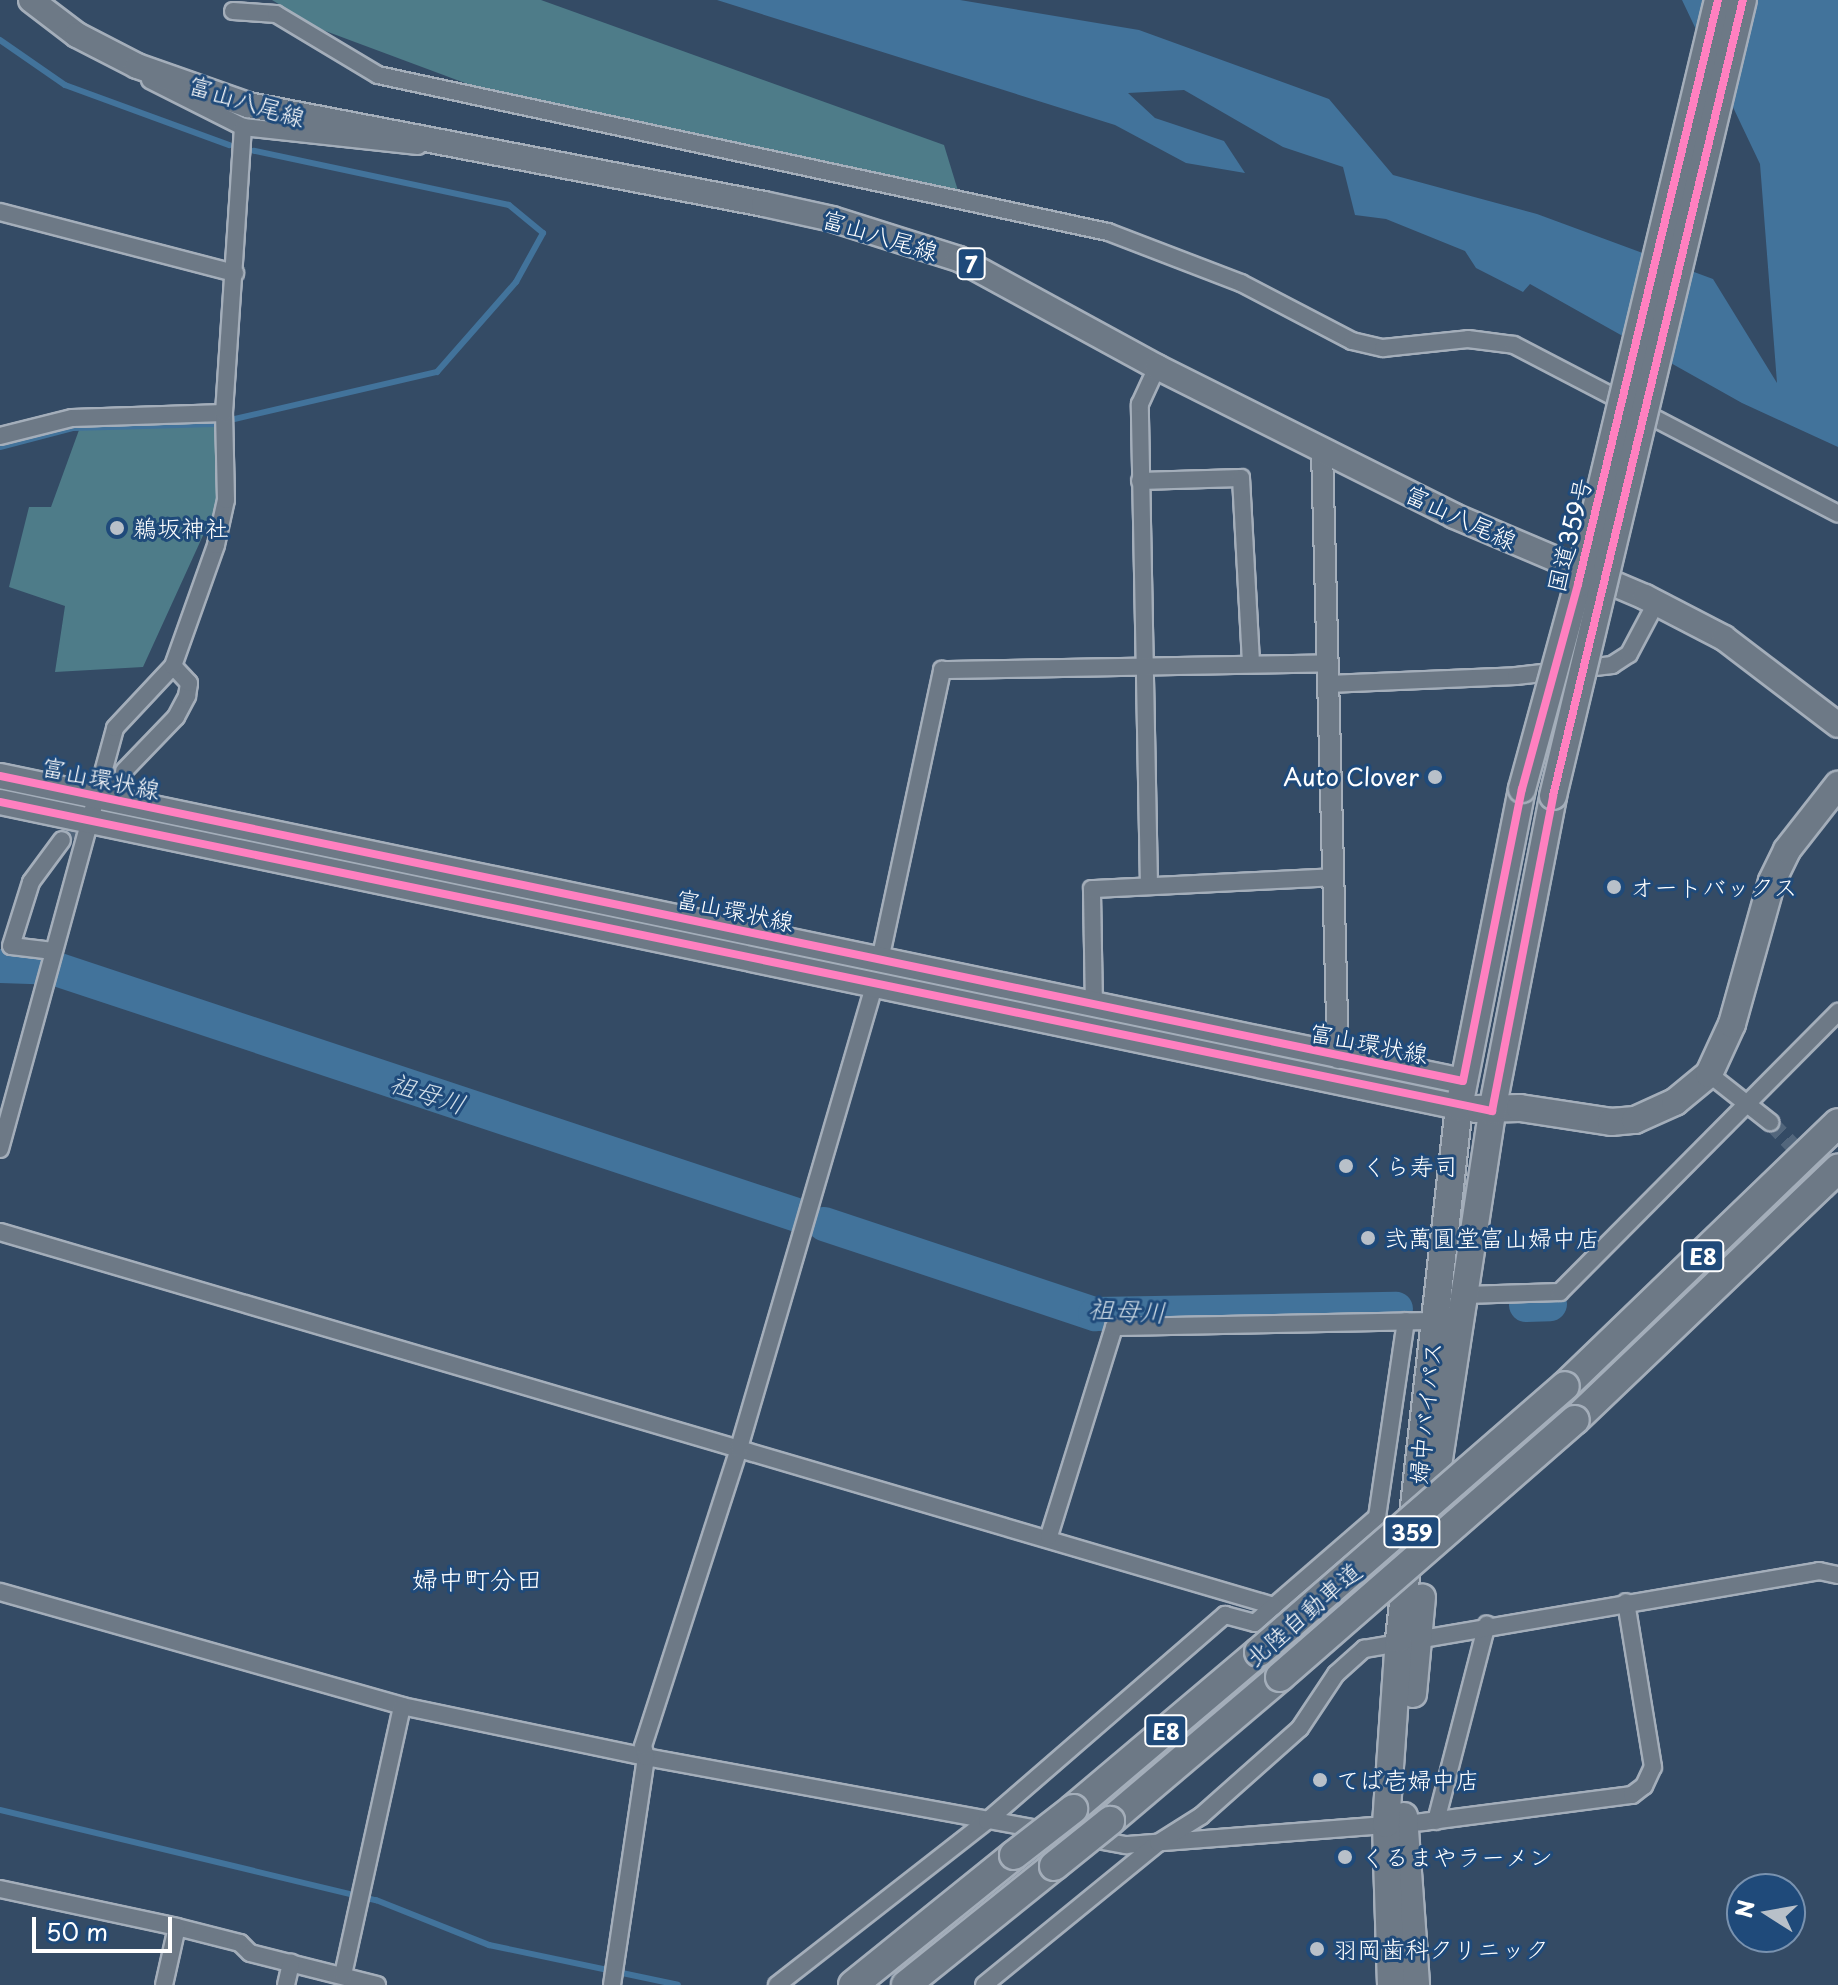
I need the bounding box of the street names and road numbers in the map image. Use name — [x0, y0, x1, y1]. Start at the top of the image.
street label: 富山八尾線 — [185, 70, 309, 132]
street label: 富山八尾線 — [818, 204, 942, 266]
road number: 7 — [955, 246, 987, 282]
street label: 国道359号 — [1541, 475, 1597, 595]
street label: 富山八尾線 — [1401, 479, 1521, 555]
street label: 富山環状線 — [39, 751, 163, 805]
street label: 富山環状線 — [673, 883, 797, 937]
street label: 富山環状線 — [1307, 1017, 1431, 1069]
road number: E8 — [1681, 1238, 1725, 1274]
street label: 婦中バイパス — [1403, 1340, 1447, 1486]
road number: 359 — [1382, 1514, 1442, 1550]
street label: 北陸自動車道 — [1239, 1556, 1367, 1672]
road number: E8 — [1144, 1713, 1188, 1749]

